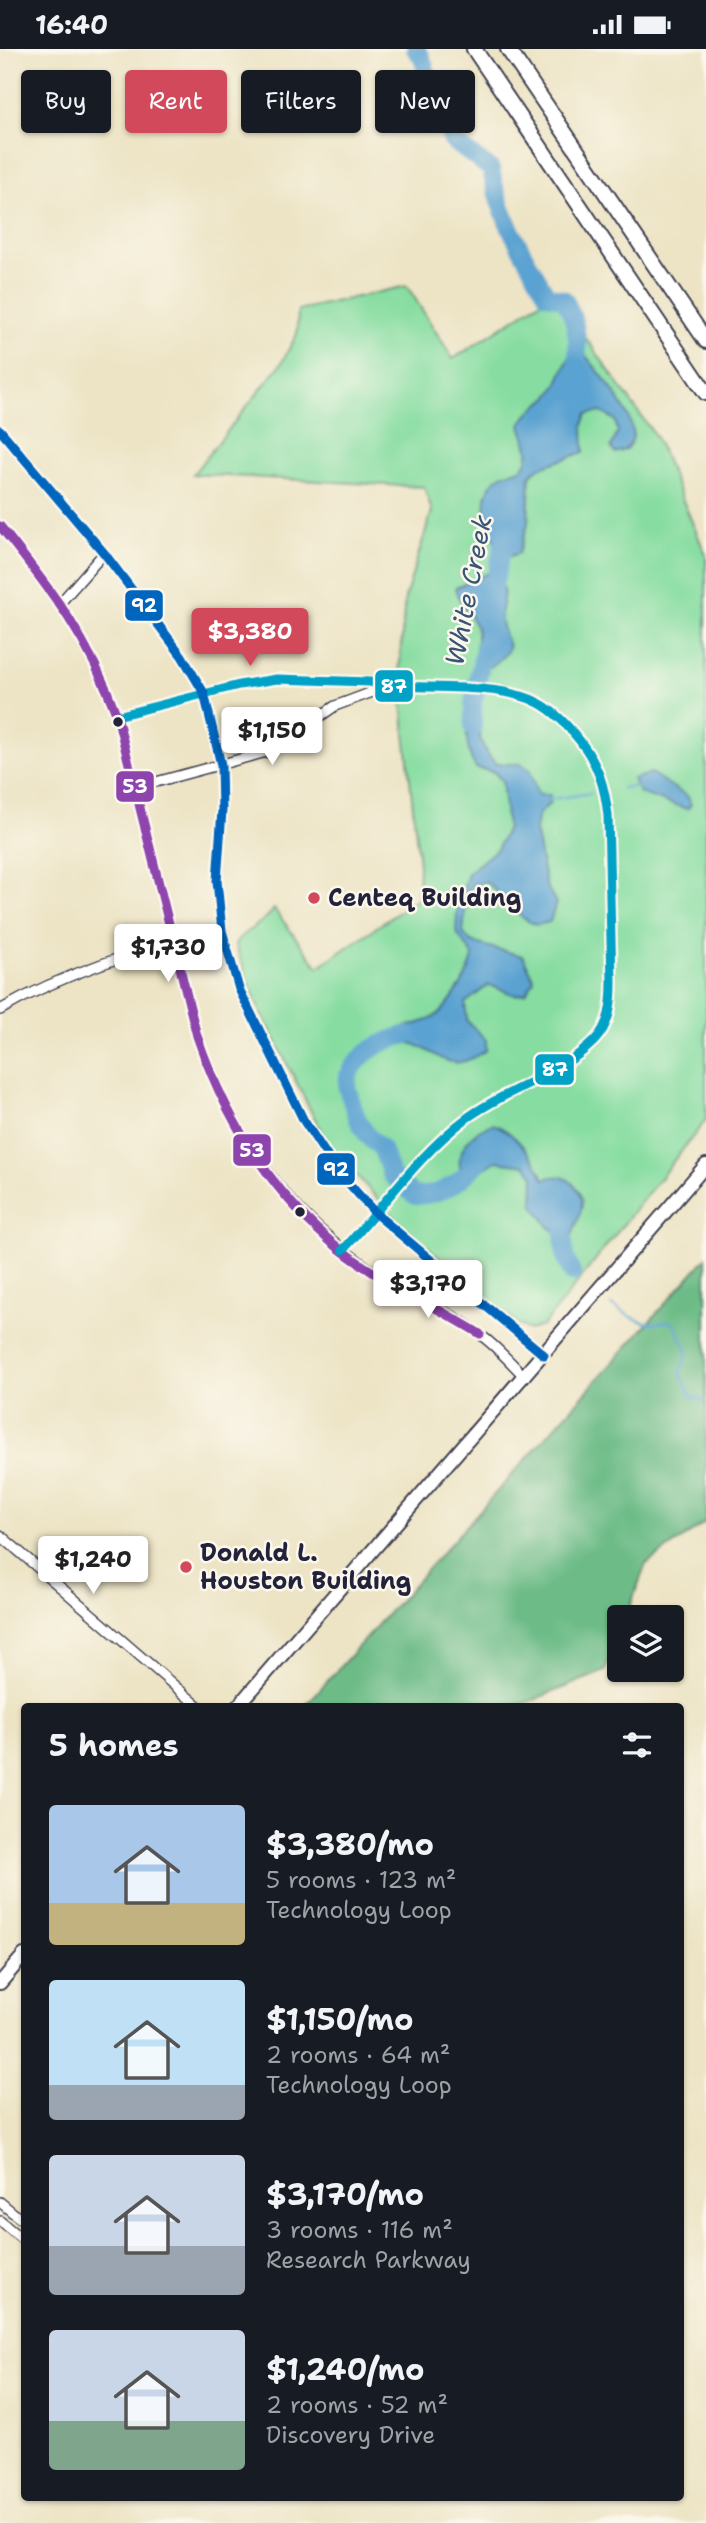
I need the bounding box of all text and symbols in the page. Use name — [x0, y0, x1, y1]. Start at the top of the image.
text: 16:40 — [35, 7, 108, 42]
chip: Buy — [21, 70, 111, 133]
chip: Rent — [125, 70, 227, 133]
chip: Filters — [241, 70, 361, 133]
chip: New — [375, 70, 475, 133]
water label: White Creek — [436, 512, 500, 668]
line badge: 92 — [124, 589, 164, 622]
text: 92 — [131, 593, 157, 618]
pin: $3,380 — [193, 609, 307, 668]
text: $3,380 — [207, 616, 293, 646]
line badge: 87 — [374, 669, 414, 703]
text: 87 — [381, 674, 407, 699]
pin: $1,150 — [215, 707, 329, 767]
unlabelled marker — [111, 715, 125, 729]
text: $1,150 — [237, 715, 307, 745]
line badge: 53 — [115, 770, 155, 803]
text: 53 — [123, 774, 147, 799]
place label: Centeq Building — [328, 882, 521, 914]
marker: Centeq Building — [306, 890, 322, 906]
pin: $1,730 — [111, 925, 225, 984]
text: $1,730 — [130, 932, 206, 962]
line badge: 87 — [534, 1053, 575, 1086]
text: 87 — [542, 1057, 568, 1082]
line badge: 53 — [232, 1133, 272, 1167]
text: 53 — [240, 1138, 264, 1163]
line badge: 92 — [316, 1152, 356, 1186]
text: 92 — [323, 1157, 349, 1182]
unlabelled marker — [293, 1205, 307, 1219]
pin: $3,170 — [371, 1261, 485, 1320]
text: $3,170 — [389, 1268, 467, 1298]
pin: $1,240 — [36, 1537, 150, 1596]
place label: Donald L. Houston Building — [200, 1537, 411, 1597]
text: $1,240 — [54, 1544, 132, 1574]
marker: Donald L. Houston Building — [178, 1559, 194, 1575]
map controls — [607, 1605, 684, 1682]
button: layers — [607, 1605, 684, 1682]
text: 5 homes — [49, 1725, 179, 1766]
icon: filters — [618, 1726, 656, 1764]
text: $3,380/mo — [266, 1824, 434, 1865]
icon: home — [105, 1833, 189, 1917]
text: 5 rooms · 123 m² — [266, 1865, 456, 1895]
text: Technology Loop — [266, 1895, 452, 1925]
text: $1,150/mo — [266, 1999, 413, 2040]
icon: home — [105, 2008, 189, 2092]
text: 2 rooms · 64 m² — [266, 2040, 450, 2070]
text: Technology Loop — [266, 2070, 452, 2100]
text: $3,170/mo — [266, 2174, 424, 2215]
icon: home — [105, 2183, 189, 2267]
text: 3 rooms · 116 m² — [266, 2215, 453, 2245]
text: Research Parkway — [266, 2245, 471, 2275]
text: $1,240/mo — [266, 2349, 424, 2390]
icon: home — [105, 2358, 189, 2442]
text: 2 rooms · 52 m² — [266, 2390, 448, 2420]
text: Discovery Drive — [266, 2420, 435, 2450]

